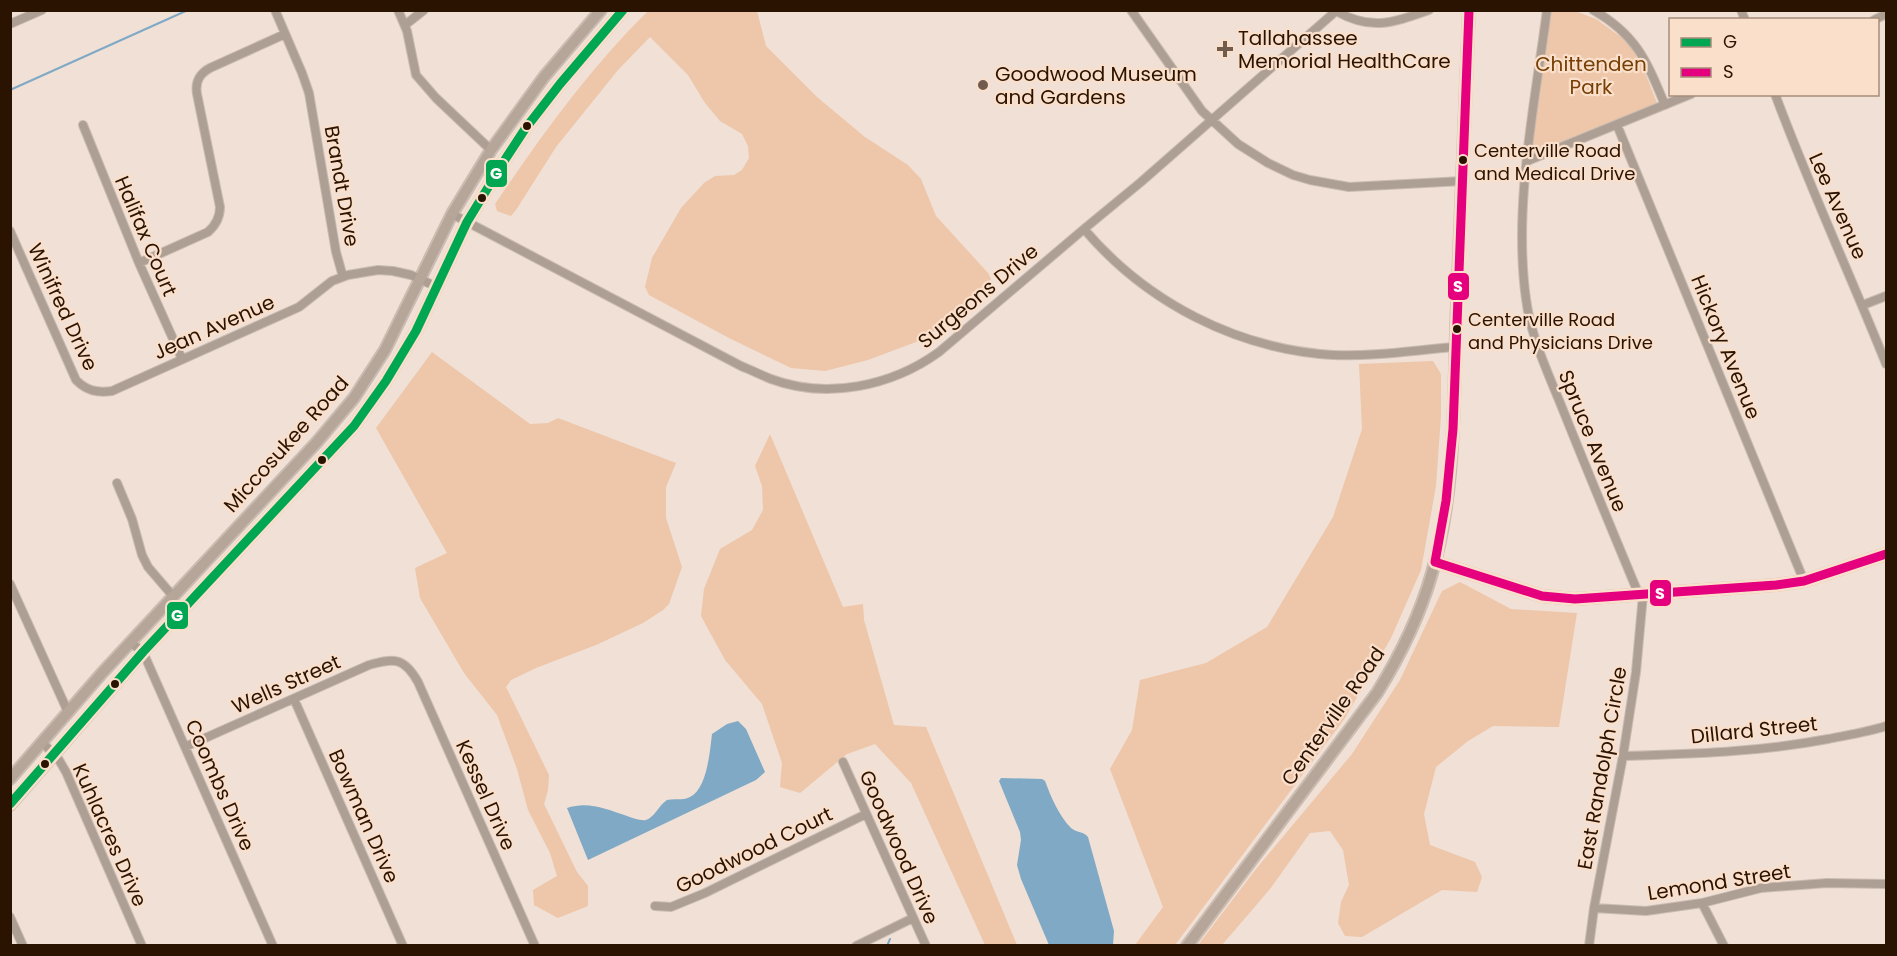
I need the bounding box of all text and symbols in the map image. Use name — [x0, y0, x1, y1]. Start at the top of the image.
legend — [1669, 18, 1879, 96]
place label: Tallahassee Memorial HealthCare — [1238, 24, 1451, 75]
text: G — [1723, 29, 1737, 54]
marker: Tallahassee Memorial HealthCare — [1216, 40, 1234, 58]
park label: Chittenden Park — [1535, 50, 1647, 101]
text: S — [1723, 59, 1734, 84]
place label: Goodwood Museum and Gardens — [995, 60, 1197, 111]
marker: Goodwood Museum and Gardens — [976, 78, 990, 92]
unlabelled marker — [521, 120, 533, 132]
street label: Brandt Drive — [318, 123, 366, 249]
place label: Centerville Road and Medical Drive — [1474, 138, 1635, 186]
street label: Lee Avenue — [1802, 148, 1874, 264]
marker: Centerville Road and Medical Drive — [1457, 154, 1469, 166]
line badge: G — [485, 159, 508, 188]
text: G — [490, 162, 502, 185]
street label: Halifax Court — [108, 172, 184, 300]
unlabelled marker — [476, 192, 488, 204]
street label: Surgeons Drive — [912, 237, 1044, 355]
street label: Winifred Drive — [21, 239, 105, 375]
street label: Hickory Avenue — [1684, 271, 1768, 423]
line badge: S — [1447, 272, 1470, 301]
text: S — [1453, 275, 1463, 298]
street label: Jean Avenue — [149, 288, 279, 366]
place label: Centerville Road and Physicians Drive — [1468, 307, 1653, 355]
marker: Centerville Road and Physicians Drive — [1451, 323, 1463, 335]
street label: Spruce Avenue — [1552, 366, 1634, 516]
street label: Miccosukee Road — [217, 370, 355, 518]
unlabelled marker — [316, 454, 328, 466]
line badge: S — [1649, 579, 1672, 607]
text: S — [1655, 582, 1665, 605]
line badge: G — [166, 601, 189, 630]
text: G — [171, 604, 183, 627]
street label: Centerville Road — [1275, 641, 1391, 791]
street label: Wells Street — [227, 648, 345, 720]
street label: East Randolph Circle — [1570, 664, 1634, 872]
unlabelled marker — [109, 678, 121, 690]
street label: Dillard Street — [1689, 709, 1819, 751]
street label: Coombs Drive — [179, 715, 261, 855]
street label: Kessel Drive — [449, 735, 523, 855]
street label: Bowman Drive — [322, 745, 406, 887]
unlabelled marker — [39, 758, 51, 770]
street label: Kuhlacres Drive — [66, 759, 154, 911]
street label: Goodwood Drive — [853, 766, 945, 928]
street label: Goodwood Court — [671, 800, 837, 900]
street label: Lemond Street — [1645, 857, 1793, 907]

